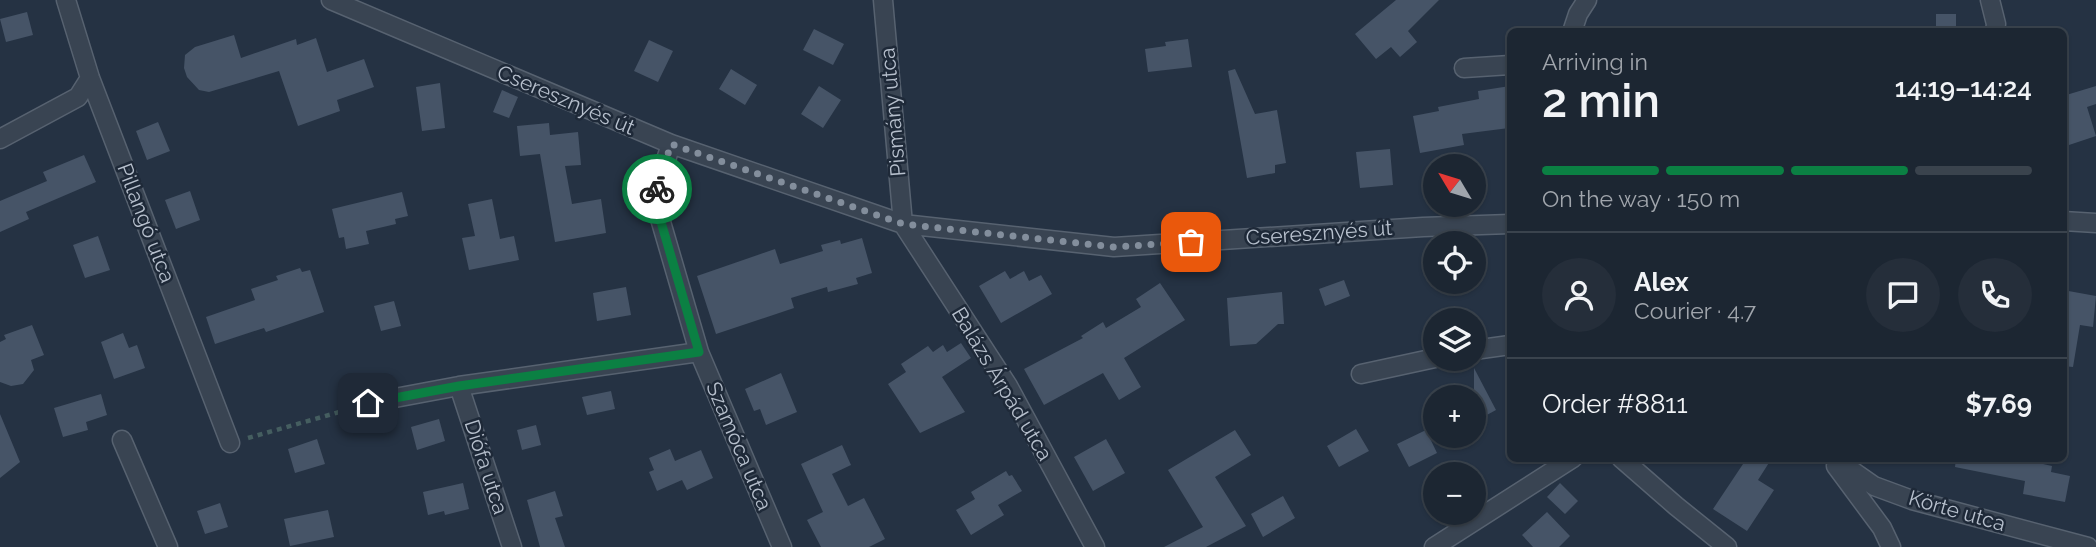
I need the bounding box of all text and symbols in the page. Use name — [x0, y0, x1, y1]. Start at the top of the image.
street label: Pismány utca — [874, 47, 911, 177]
text: Arriving in — [1542, 48, 1648, 75]
street label: Cseresznyés út — [494, 59, 639, 140]
text: 14:19–14:24 — [1895, 73, 2032, 103]
text: 2 min — [1542, 74, 1660, 128]
courier — [622, 154, 692, 224]
north arrow — [1423, 154, 1486, 217]
map controls — [1423, 154, 1486, 525]
street label: Pillangó utca — [112, 160, 181, 286]
icon: bike — [638, 170, 676, 208]
text: On the way · 150 m — [1542, 185, 1740, 212]
pin — [1161, 212, 1221, 272]
street label: Cseresznyés út — [1245, 215, 1393, 250]
icon: bag — [1172, 223, 1210, 261]
button: locate — [1423, 231, 1486, 294]
button: person — [1542, 258, 1616, 332]
button: chat — [1866, 258, 1940, 332]
button: phone — [1958, 258, 2032, 332]
text: Alex — [1634, 267, 1689, 297]
text: Courier · 4.7 — [1634, 297, 1756, 324]
street label: Balázs Árpád utca — [947, 303, 1058, 465]
button: layers — [1423, 308, 1486, 371]
pin — [338, 373, 398, 433]
street label: Szamóca utca — [701, 378, 778, 514]
icon: home — [349, 384, 387, 422]
button: + — [1423, 385, 1486, 448]
text: Order #8811 — [1542, 389, 1688, 419]
text: $7.69 — [1965, 389, 2032, 419]
street label: Diófa utca — [459, 416, 513, 517]
button: − — [1423, 462, 1486, 525]
street label: Körte utca — [1906, 485, 2008, 536]

